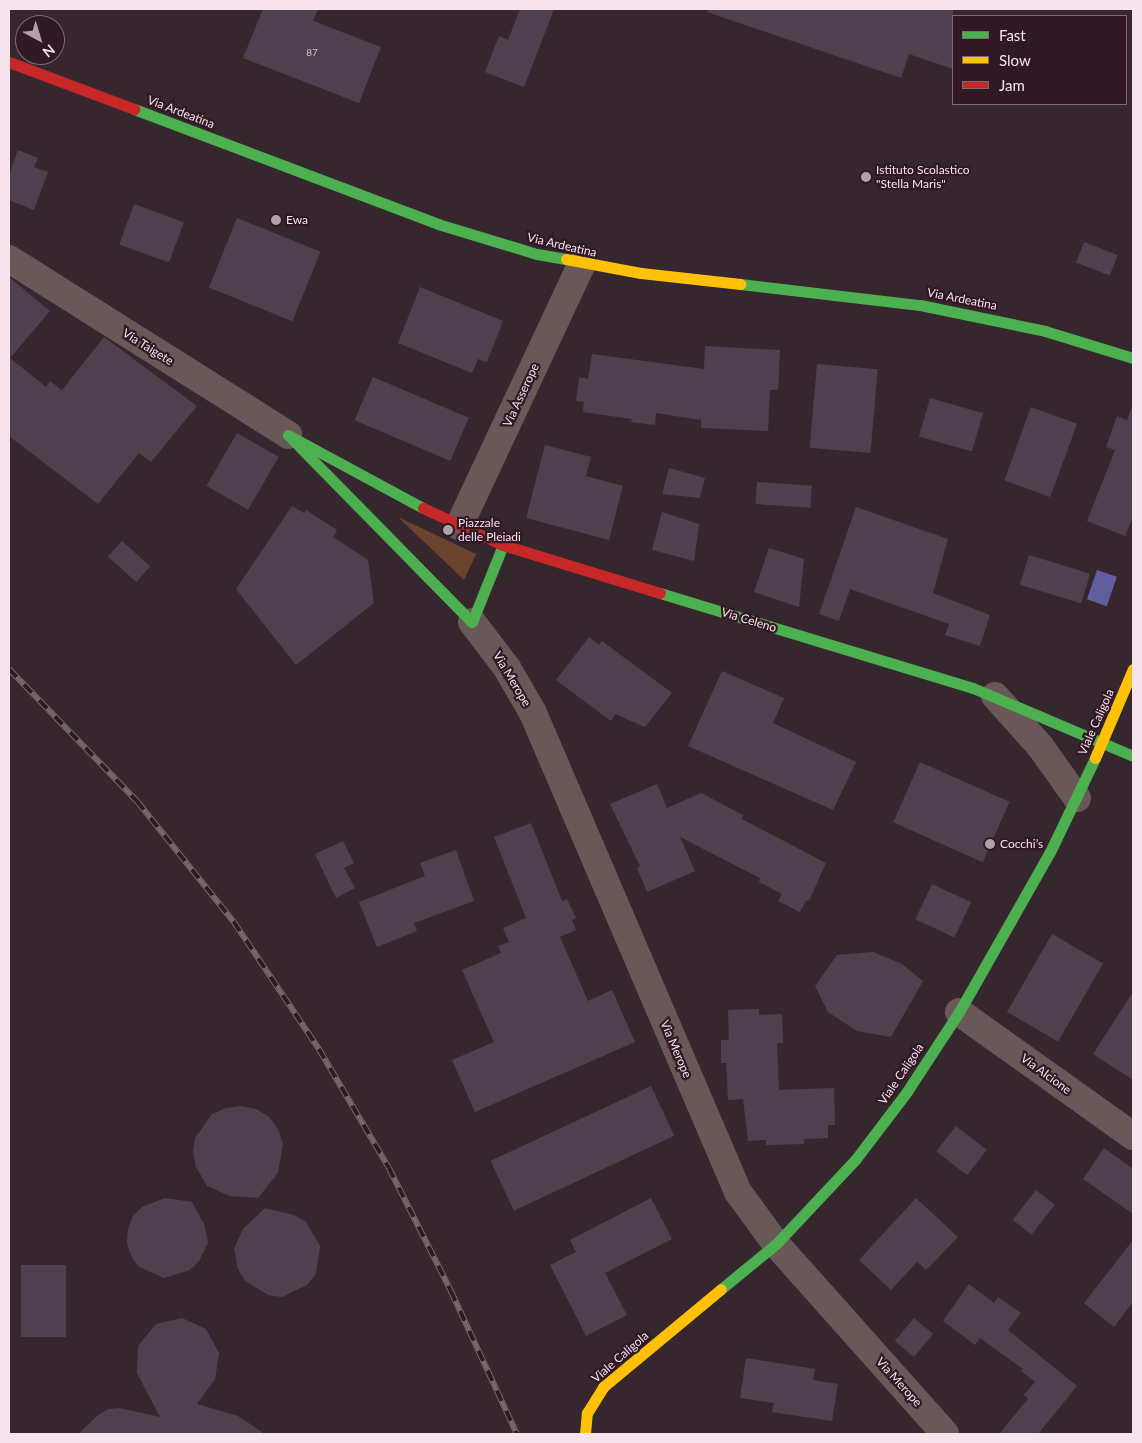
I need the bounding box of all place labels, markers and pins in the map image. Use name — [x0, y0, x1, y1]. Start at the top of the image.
place label: Istituto Scolastico "Stella Maris" — [876, 163, 970, 191]
marker: Istituto Scolastico "Stella Maris" — [860, 171, 872, 183]
place label: Ewa — [286, 213, 308, 227]
marker: Ewa — [270, 214, 282, 226]
place label: Piazzale delle Pleiadi — [458, 516, 521, 544]
marker: Piazzale delle Pleiadi — [442, 524, 454, 536]
place label: Cocchi’s — [1000, 837, 1043, 851]
marker: Cocchi’s — [984, 838, 996, 850]

